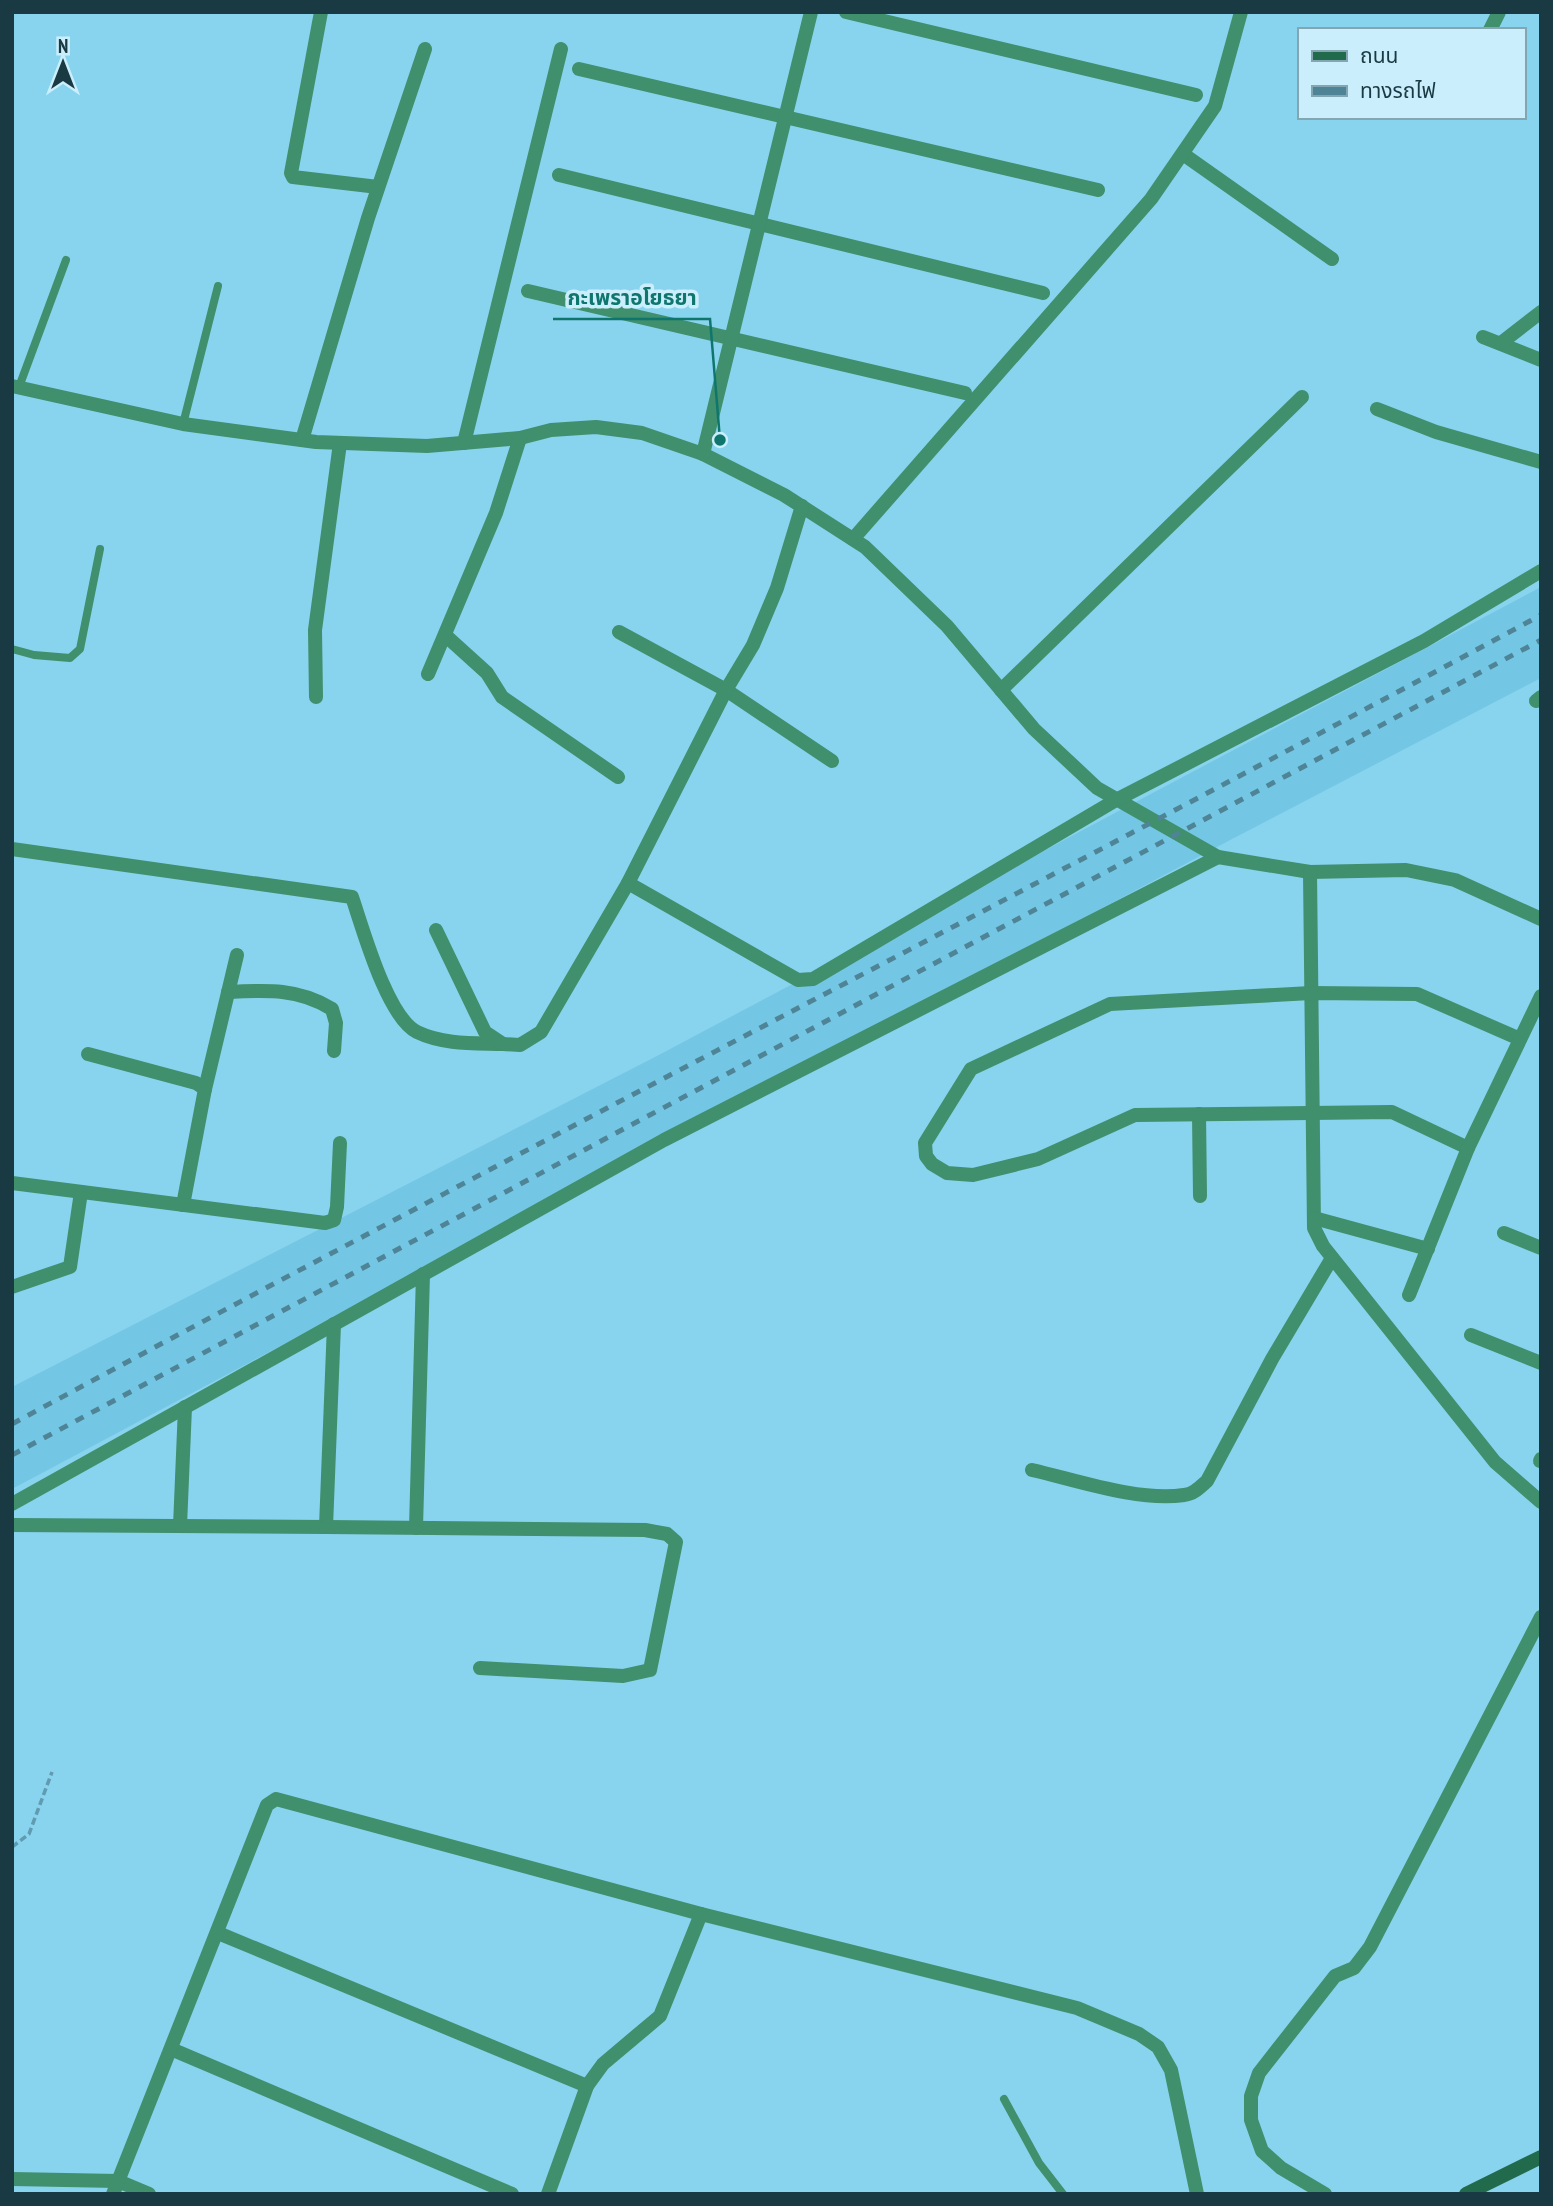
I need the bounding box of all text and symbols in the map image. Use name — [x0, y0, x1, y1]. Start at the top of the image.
north arrow — [28, 28, 98, 98]
legend — [1298, 28, 1525, 119]
text: N — [58, 34, 68, 58]
text: ถนน — [1360, 42, 1398, 69]
text: ทางรถไฟ — [1360, 77, 1436, 104]
callout: กะเพราอโยธยา — [553, 277, 710, 319]
text: กะเพราอโยธยา — [567, 284, 697, 311]

